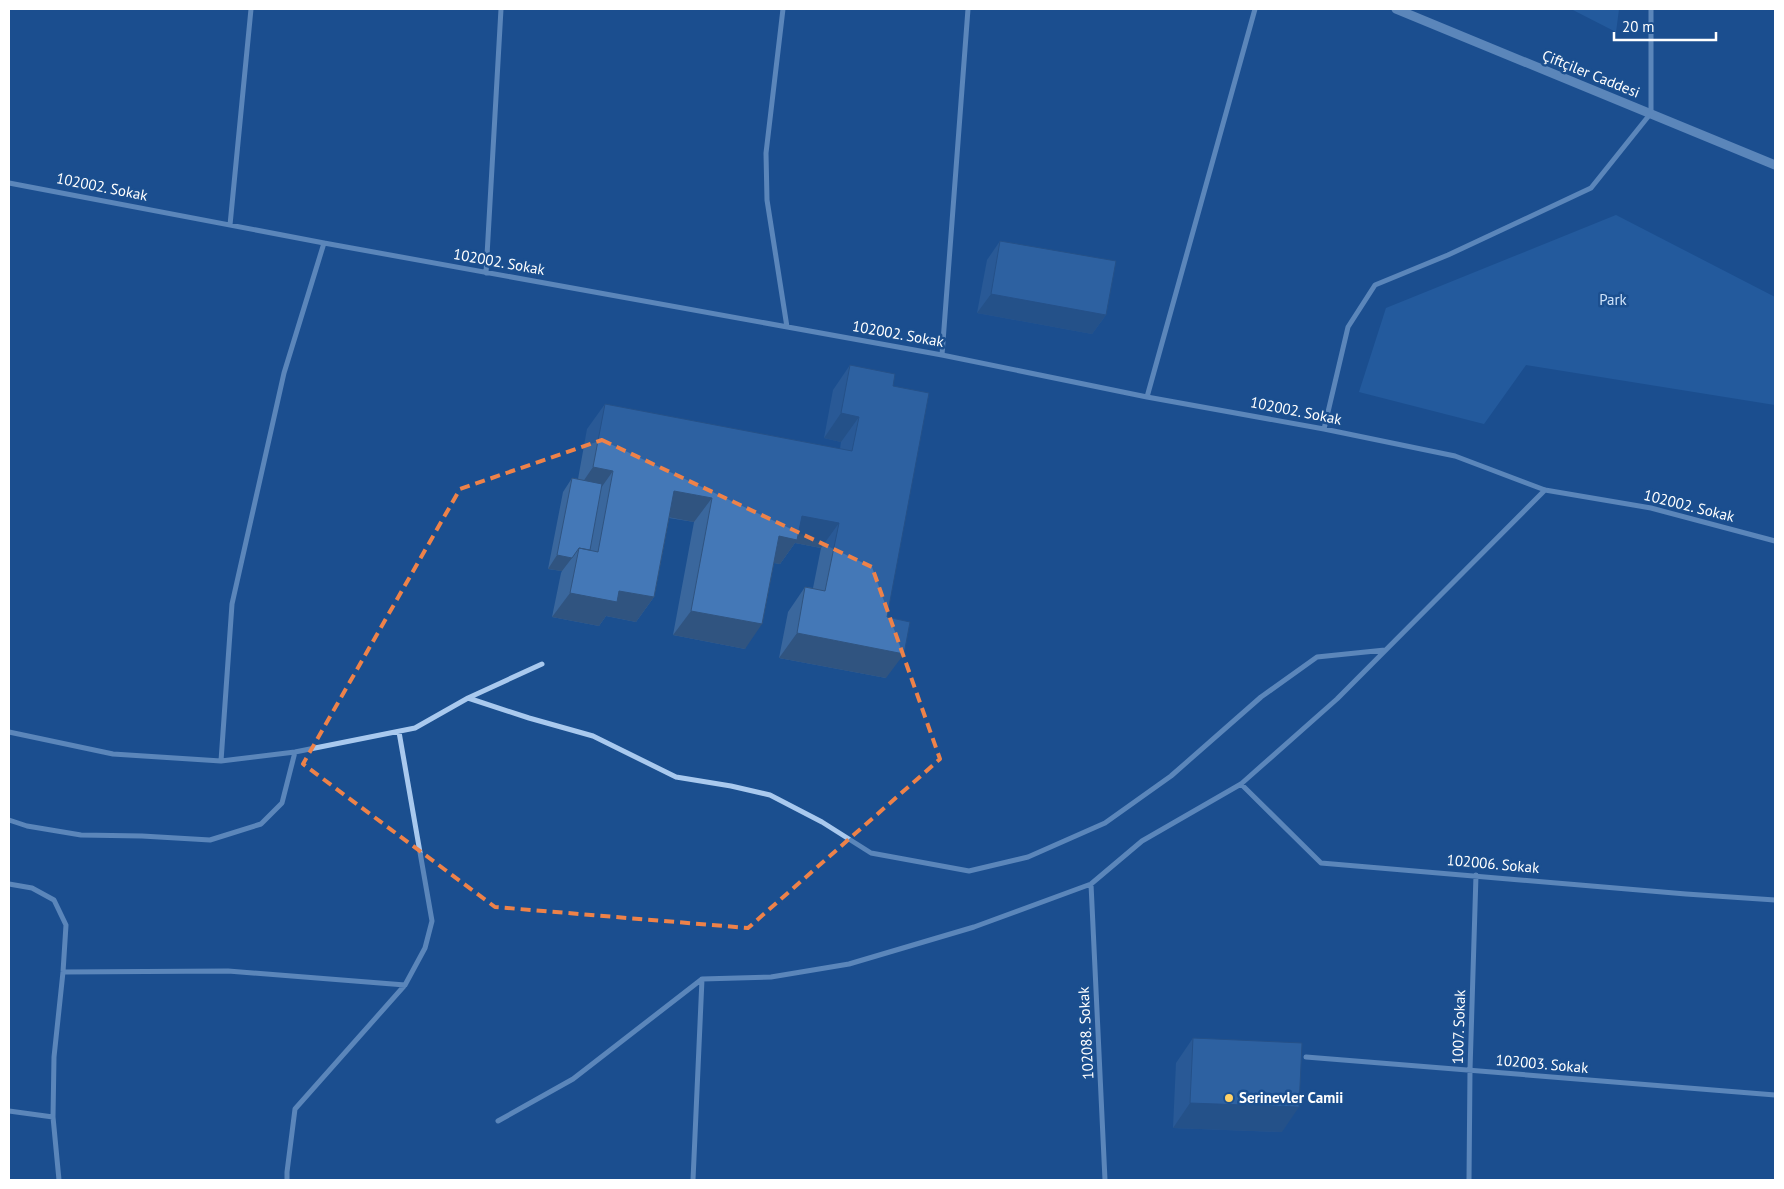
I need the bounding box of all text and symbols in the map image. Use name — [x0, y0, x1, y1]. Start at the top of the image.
scale bar — [1614, 10, 1716, 42]
text: 20 m — [1622, 17, 1655, 36]
street label: Çiftçiler Caddesi — [1540, 45, 1643, 102]
street label: 102002. Sokak — [55, 168, 150, 205]
street label: 102002. Sokak — [452, 244, 547, 279]
park label: Park — [1599, 290, 1628, 309]
street label: 102002. Sokak — [851, 316, 946, 351]
street label: 102002. Sokak — [1249, 392, 1344, 429]
street label: 102002. Sokak — [1642, 485, 1737, 526]
street label: 102006. Sokak — [1446, 850, 1541, 877]
street label: 102088. Sokak — [1074, 985, 1097, 1080]
street label: 1007. Sokak — [1448, 988, 1469, 1065]
street label: 102003. Sokak — [1495, 1050, 1590, 1077]
place label: Serinevler Camii — [1239, 1088, 1343, 1107]
marker: Serinevler Camii — [1223, 1092, 1235, 1104]

